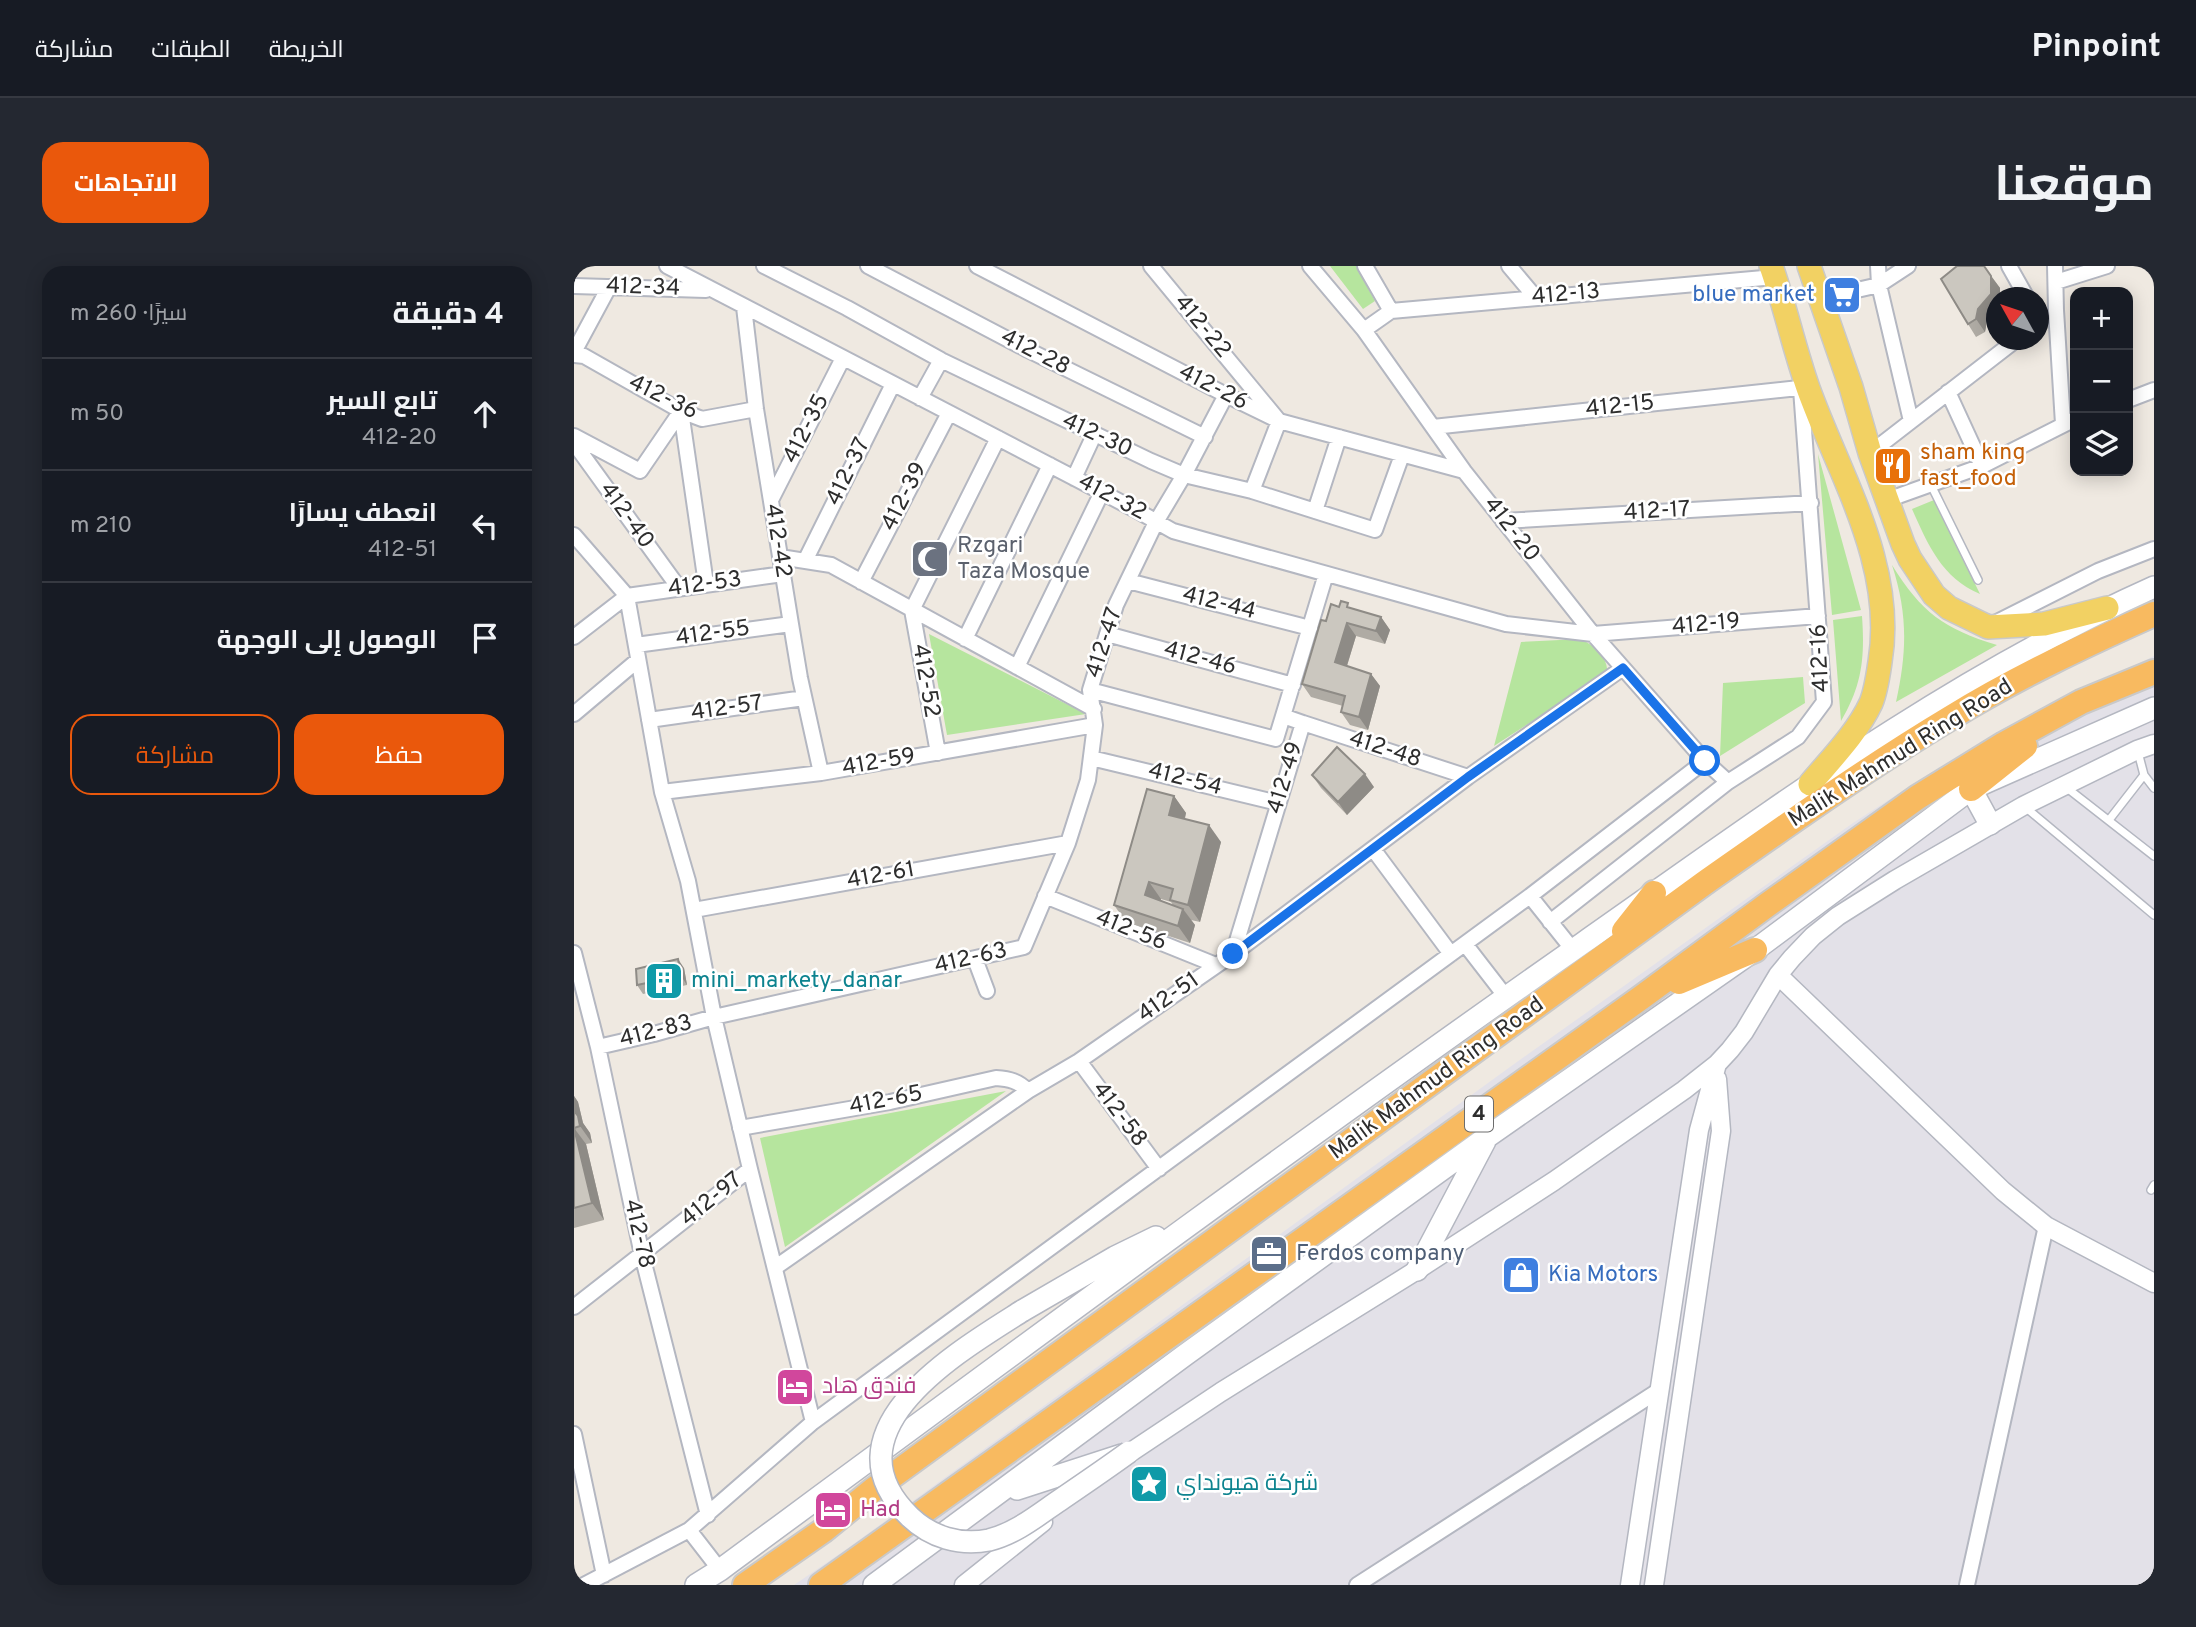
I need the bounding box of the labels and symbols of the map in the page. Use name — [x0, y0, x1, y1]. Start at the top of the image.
street label: 412-34 — [605, 272, 681, 304]
supermarket icon: blue market — [1821, 274, 1863, 316]
street label: 412-13 — [1531, 278, 1601, 312]
place label: blue market — [1692, 281, 1815, 310]
north arrow — [1986, 287, 2049, 350]
street label: 412-22 — [1167, 289, 1237, 365]
street label: 412-28 — [995, 323, 1075, 383]
street label: 412-26 — [1173, 358, 1253, 418]
street label: 412-36 — [624, 369, 702, 427]
street label: 412-35 — [777, 389, 837, 469]
street label: 412-15 — [1584, 389, 1656, 425]
street label: 412-30 — [1057, 407, 1137, 465]
street label: 412-37 — [820, 433, 878, 511]
place label: sham king fast_food — [1920, 439, 2025, 494]
restaurant icon: sham king fast_food — [1872, 445, 1914, 487]
street label: 412-39 — [875, 458, 935, 536]
street label: 412-32 — [1073, 468, 1151, 528]
street label: 412-40 — [592, 477, 660, 555]
street label: 412-20 — [1476, 492, 1546, 568]
street label: 412-17 — [1623, 496, 1691, 528]
street label: 412-42 — [757, 502, 797, 580]
place label: Rzgari Taza Mosque — [957, 532, 1090, 587]
mosque icon: Rzgari Taza Mosque — [909, 538, 951, 580]
street label: 412-53 — [666, 565, 744, 605]
street label: 412-44 — [1179, 581, 1259, 627]
street label: 412-47 — [1080, 604, 1130, 682]
street label: 412-19 — [1671, 608, 1741, 642]
street label: 412-55 — [674, 614, 752, 654]
street label: 412-16 — [1805, 623, 1837, 693]
street label: 412-46 — [1160, 635, 1240, 683]
street label: 412-52 — [904, 642, 946, 720]
street label: Malik Mahmud Ring Road — [1783, 673, 2019, 835]
street label: 412-57 — [689, 690, 765, 728]
street label: 412-48 — [1345, 725, 1425, 775]
street label: 412-49 — [1261, 738, 1311, 818]
street label: 412-59 — [840, 742, 918, 784]
route start — [1689, 745, 1720, 776]
street label: 412-54 — [1145, 757, 1225, 803]
street label: 412-61 — [845, 856, 917, 896]
street label: 412-56 — [1091, 904, 1171, 958]
street label: 412-63 — [932, 937, 1010, 981]
route end — [1217, 938, 1248, 969]
building icon: mini_markety_danar — [643, 960, 685, 1002]
street label: 412-51 — [1132, 966, 1206, 1030]
place label: mini_markety_danar — [691, 967, 902, 996]
street label: Malik Mahmud Ring Road — [1324, 991, 1550, 1167]
street label: 412-83 — [617, 1009, 695, 1055]
street label: 412-58 — [1085, 1077, 1153, 1153]
street label: 412-65 — [847, 1080, 925, 1122]
road number: 4 — [1465, 1096, 1493, 1132]
street label: 412-97 — [675, 1166, 749, 1234]
street label: 412-78 — [616, 1196, 660, 1272]
office icon: Ferdos company — [1248, 1233, 1290, 1275]
place label: Ferdos company — [1296, 1240, 1465, 1269]
shop icon: Kia Motors — [1500, 1254, 1542, 1296]
place label: Kia Motors — [1548, 1261, 1658, 1290]
hotel icon: فندق هاد — [774, 1366, 816, 1408]
place label: فندق هاد — [822, 1373, 916, 1402]
place icon: شركة هيونداي — [1128, 1463, 1170, 1505]
place label: شركة هيونداي — [1176, 1470, 1318, 1500]
hotel icon: Had — [812, 1489, 854, 1531]
place label: Had — [860, 1496, 901, 1525]

